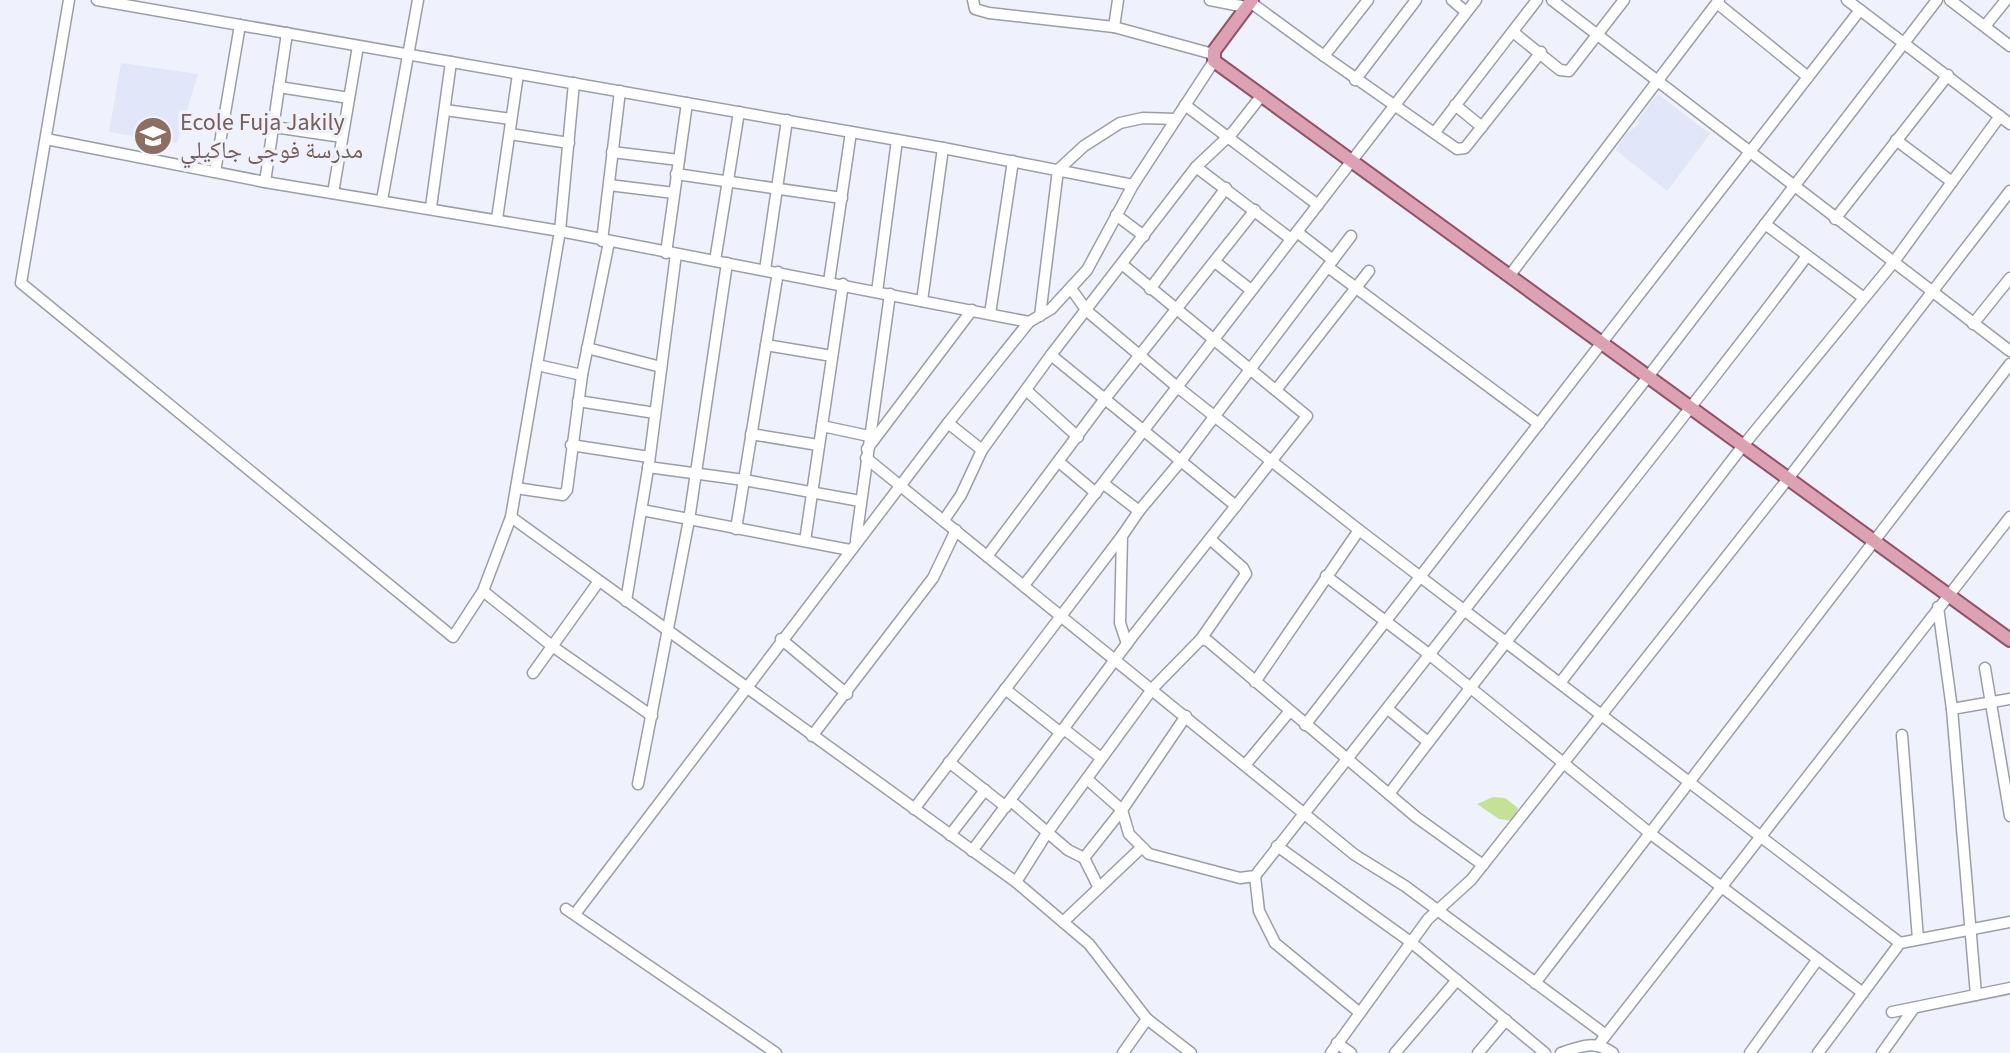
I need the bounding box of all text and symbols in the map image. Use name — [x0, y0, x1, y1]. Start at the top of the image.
place label: Ecole Fuja Jakily مدرسة فوجى جاكيلي — [180, 105, 363, 169]
school or university icon: Ecole Fuja Jakily مدرسة فوجى جاكيلي — [132, 115, 174, 157]

